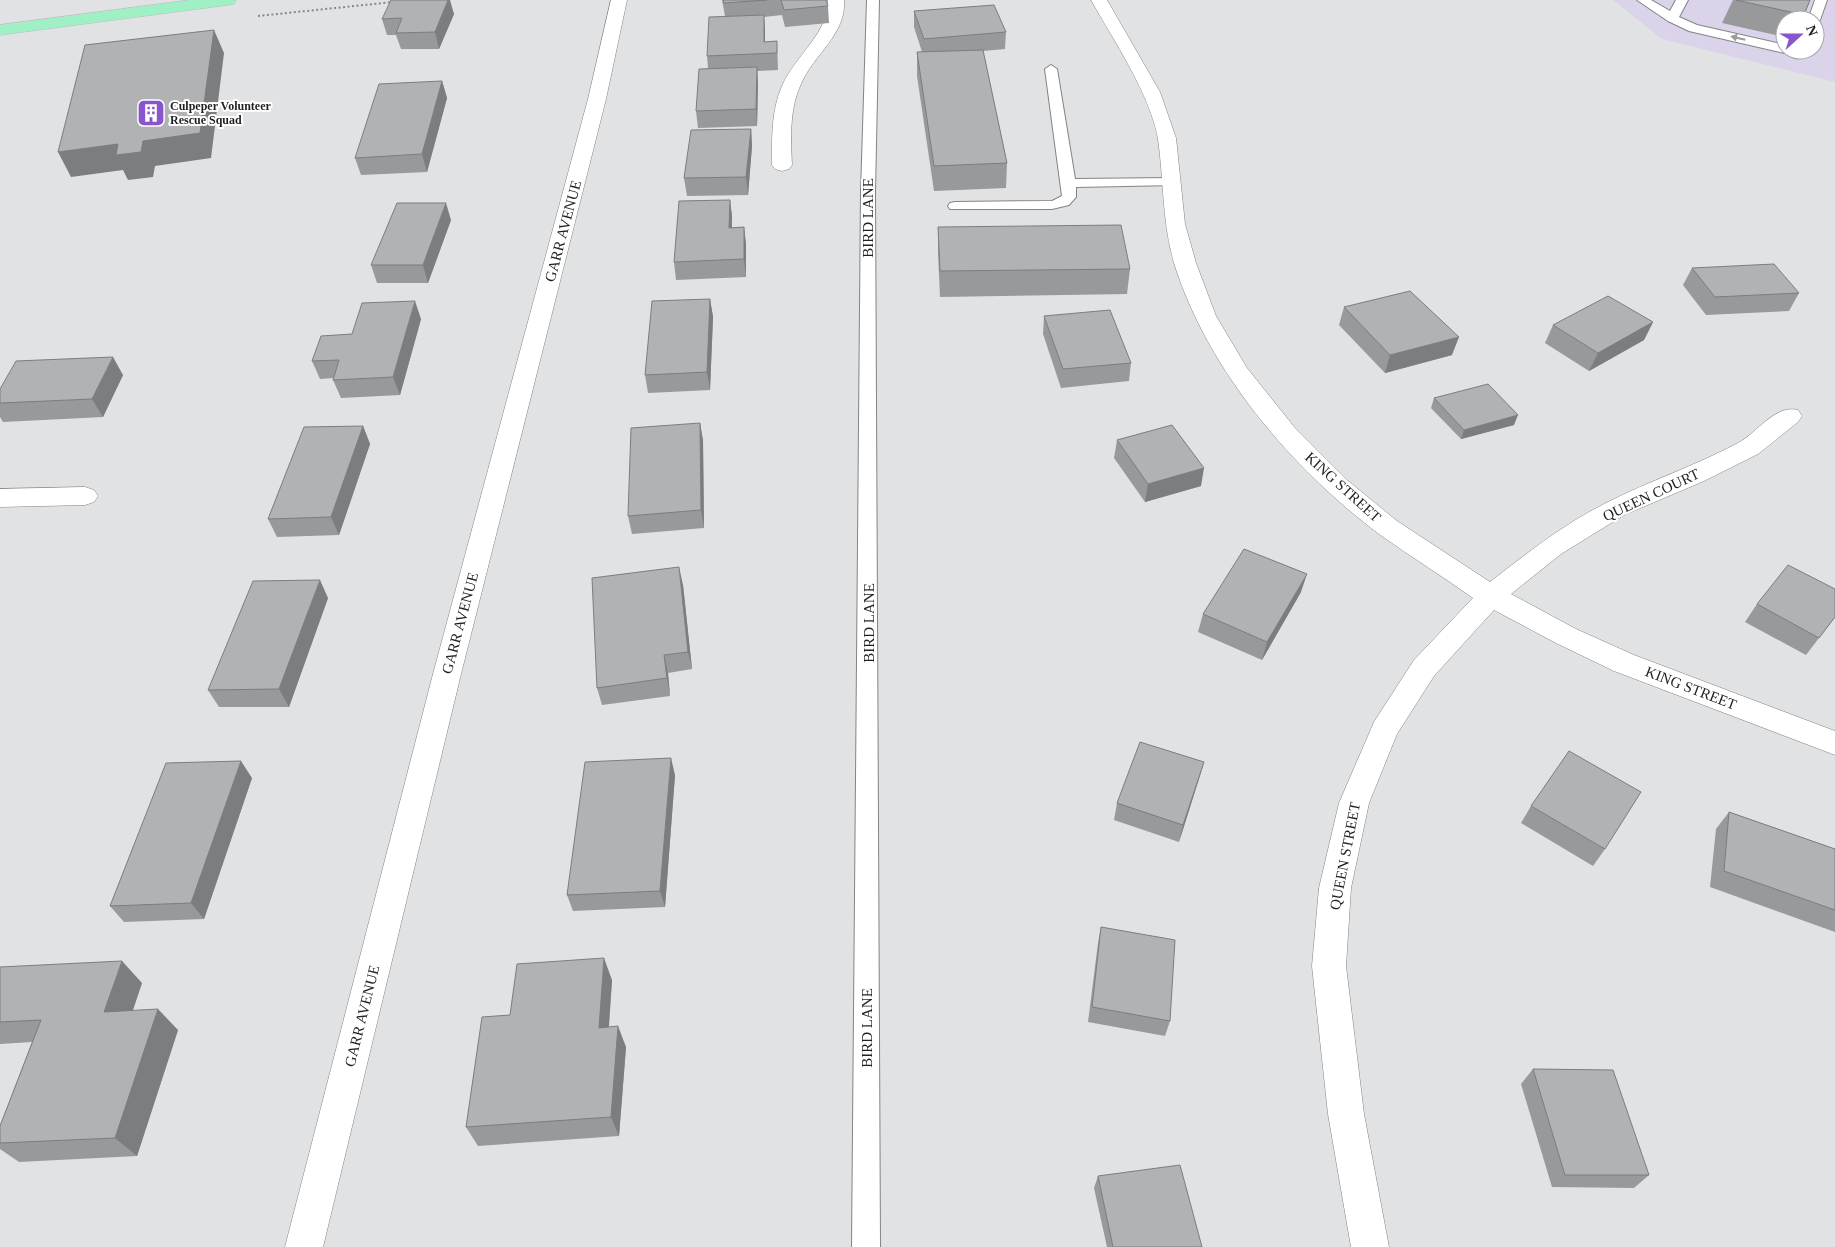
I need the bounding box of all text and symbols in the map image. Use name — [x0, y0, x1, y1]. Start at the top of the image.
north arrow — [1775, 10, 1825, 60]
text: N — [1803, 23, 1820, 38]
one-way arrow — [1730, 34, 1745, 42]
building icon: Culpeper Volunteer Rescue Squad — [136, 98, 166, 128]
place label: Culpeper Volunteer Rescue Squad — [170, 99, 271, 127]
street label: BIRD LANE — [860, 178, 876, 258]
street label: GARR AVENUE — [542, 179, 584, 283]
street label: KING STREET — [1302, 449, 1384, 525]
street label: QUEEN COURT — [1600, 466, 1702, 524]
street label: GARR AVENUE — [439, 571, 481, 675]
street label: BIRD LANE — [861, 583, 877, 663]
street label: KING STREET — [1643, 663, 1739, 713]
street label: QUEEN STREET — [1327, 801, 1363, 911]
street label: GARR AVENUE — [342, 963, 382, 1069]
street label: BIRD LANE — [859, 988, 875, 1068]

